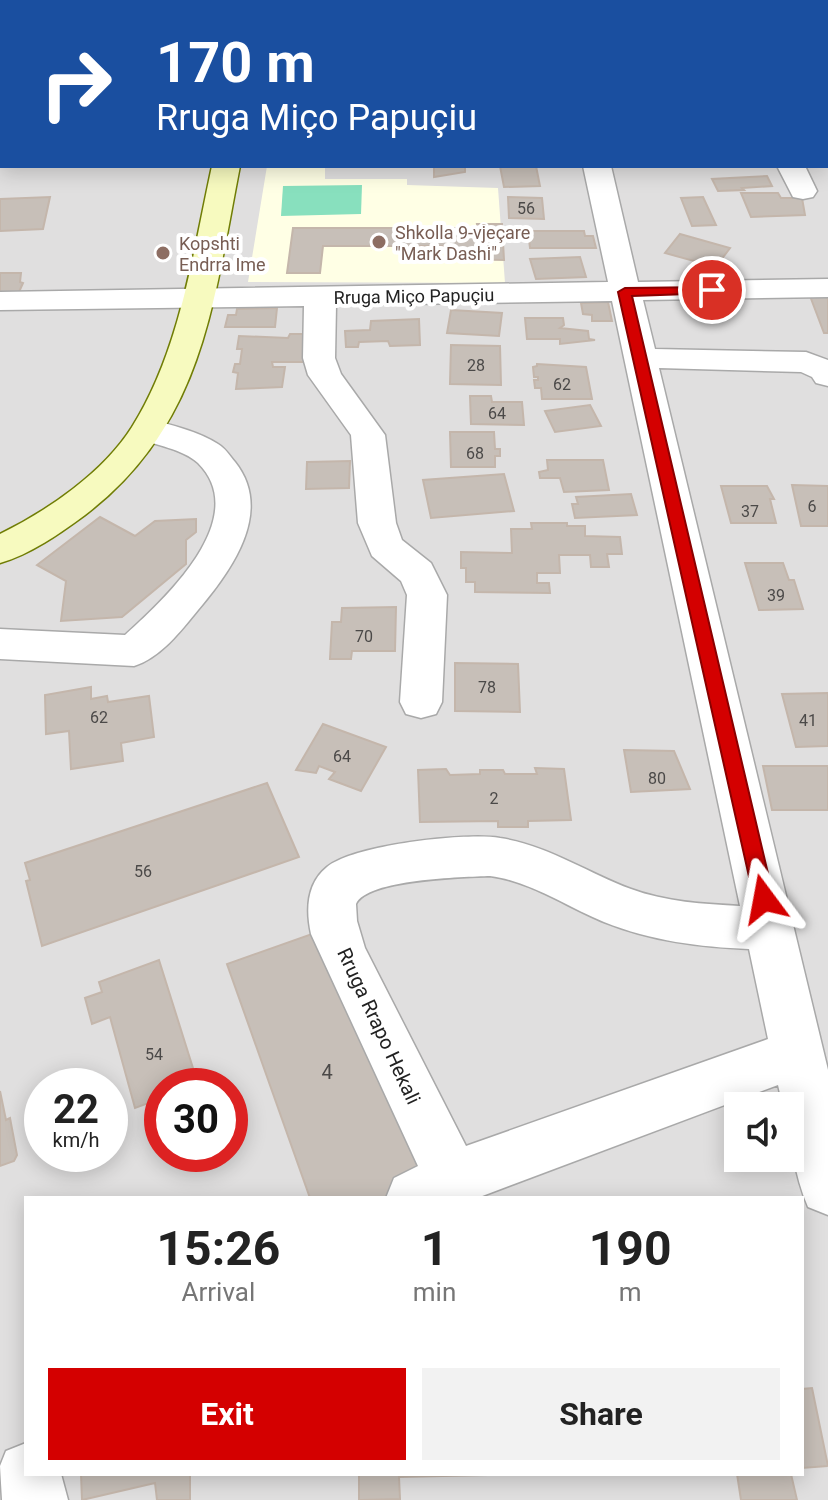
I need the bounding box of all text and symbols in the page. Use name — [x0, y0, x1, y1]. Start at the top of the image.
text: 170 m — [156, 30, 315, 96]
icon: right — [24, 32, 128, 136]
text: Rruga Miço Papuçiu — [156, 97, 477, 139]
house number: 56 — [517, 199, 535, 218]
place label: Shkolla 9-vjeçare "Mark Dashi" — [395, 222, 530, 264]
place label: Kopshti Endrra Ime — [179, 233, 266, 275]
marker: Shkolla 9-vjeçare "Mark Dashi" — [370, 233, 388, 251]
marker: Kopshti Endrra Ime — [154, 244, 172, 262]
pin — [678, 256, 746, 324]
icon: arrive — [690, 268, 734, 312]
street label: Rruga Miço Papuçiu — [334, 284, 494, 308]
house number: 28 — [467, 356, 485, 375]
house number: 62 — [553, 375, 571, 394]
house number: 64 — [488, 404, 506, 423]
house number: 68 — [466, 444, 484, 463]
house number: 6 — [808, 497, 817, 516]
house number: 37 — [741, 502, 759, 521]
house number: 39 — [767, 586, 785, 605]
house number: 70 — [355, 627, 373, 646]
house number: 78 — [478, 678, 496, 697]
house number: 62 — [90, 708, 108, 727]
house number: 41 — [799, 711, 817, 730]
house number: 64 — [333, 747, 351, 766]
house number: 80 — [648, 769, 666, 788]
house number: 2 — [490, 789, 499, 808]
position arrow — [722, 857, 806, 941]
house number: 56 — [134, 862, 152, 881]
street label: Rruga Rrapo Hekali — [332, 944, 426, 1108]
house number: 54 — [145, 1045, 163, 1064]
house number: 4 — [321, 1060, 333, 1084]
speed limit sign: 30 — [144, 1068, 248, 1172]
text: 22 — [53, 1086, 99, 1133]
map controls — [724, 1092, 804, 1172]
button: sound — [724, 1092, 804, 1172]
text: km/h — [53, 1128, 99, 1152]
text: 15:26 — [157, 1220, 280, 1277]
text: 1 — [421, 1220, 448, 1277]
text: 190 — [589, 1220, 671, 1277]
text: Arrival — [182, 1277, 255, 1307]
text: min — [413, 1277, 456, 1307]
text: m — [619, 1277, 642, 1307]
button: Exit — [48, 1368, 406, 1460]
button: Share — [422, 1368, 780, 1460]

